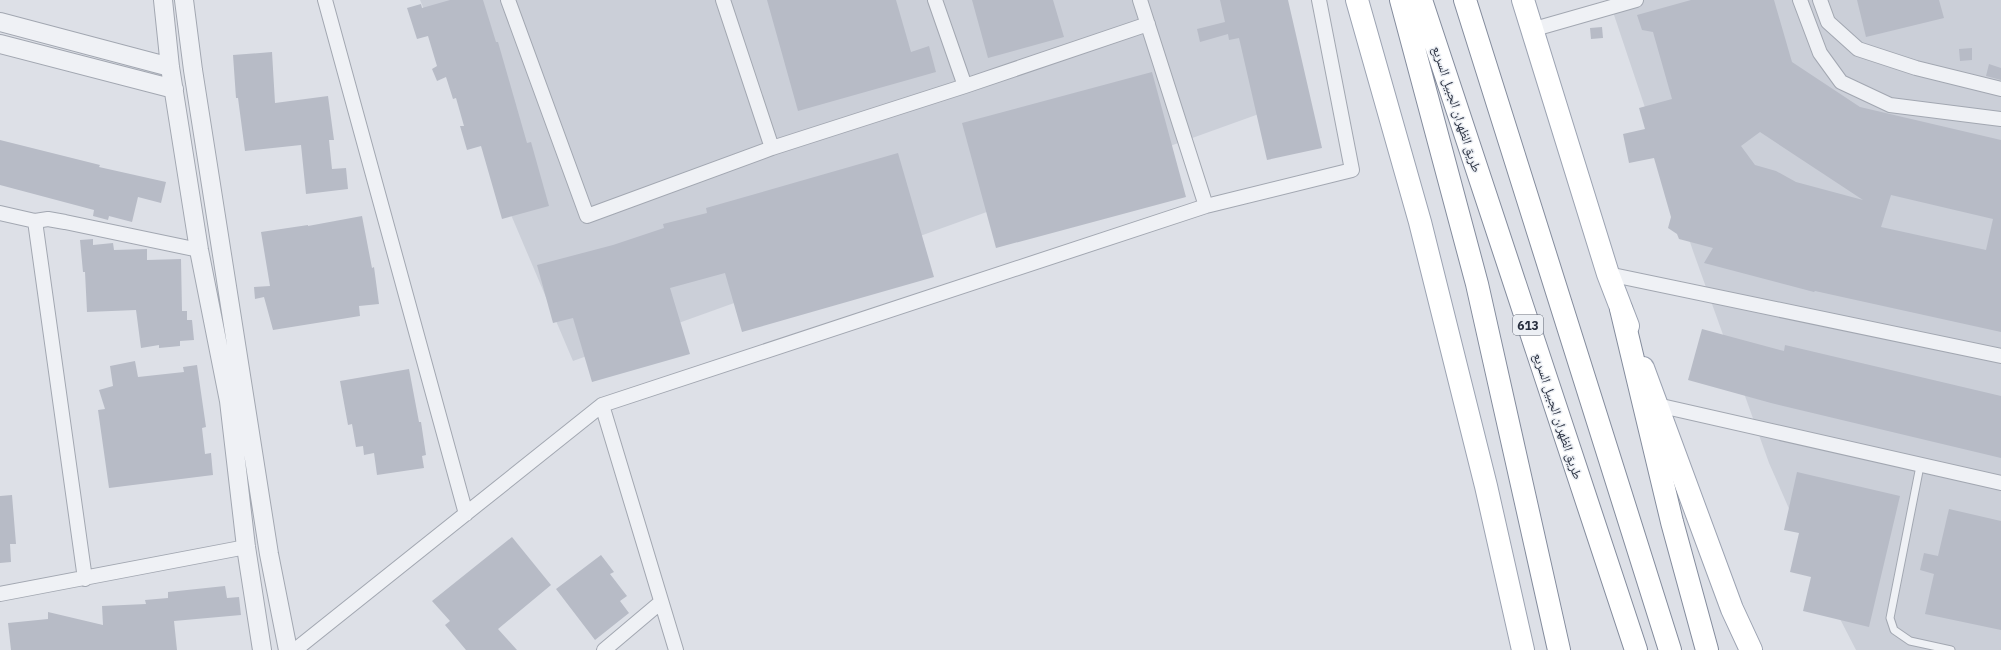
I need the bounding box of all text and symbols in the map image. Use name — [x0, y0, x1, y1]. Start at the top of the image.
street label: طريق الظهران الجبيل السريع — [1428, 44, 1485, 175]
road number: 613 — [1513, 315, 1543, 335]
street label: طريق الظهران الجبيل السريع — [1529, 351, 1586, 482]

